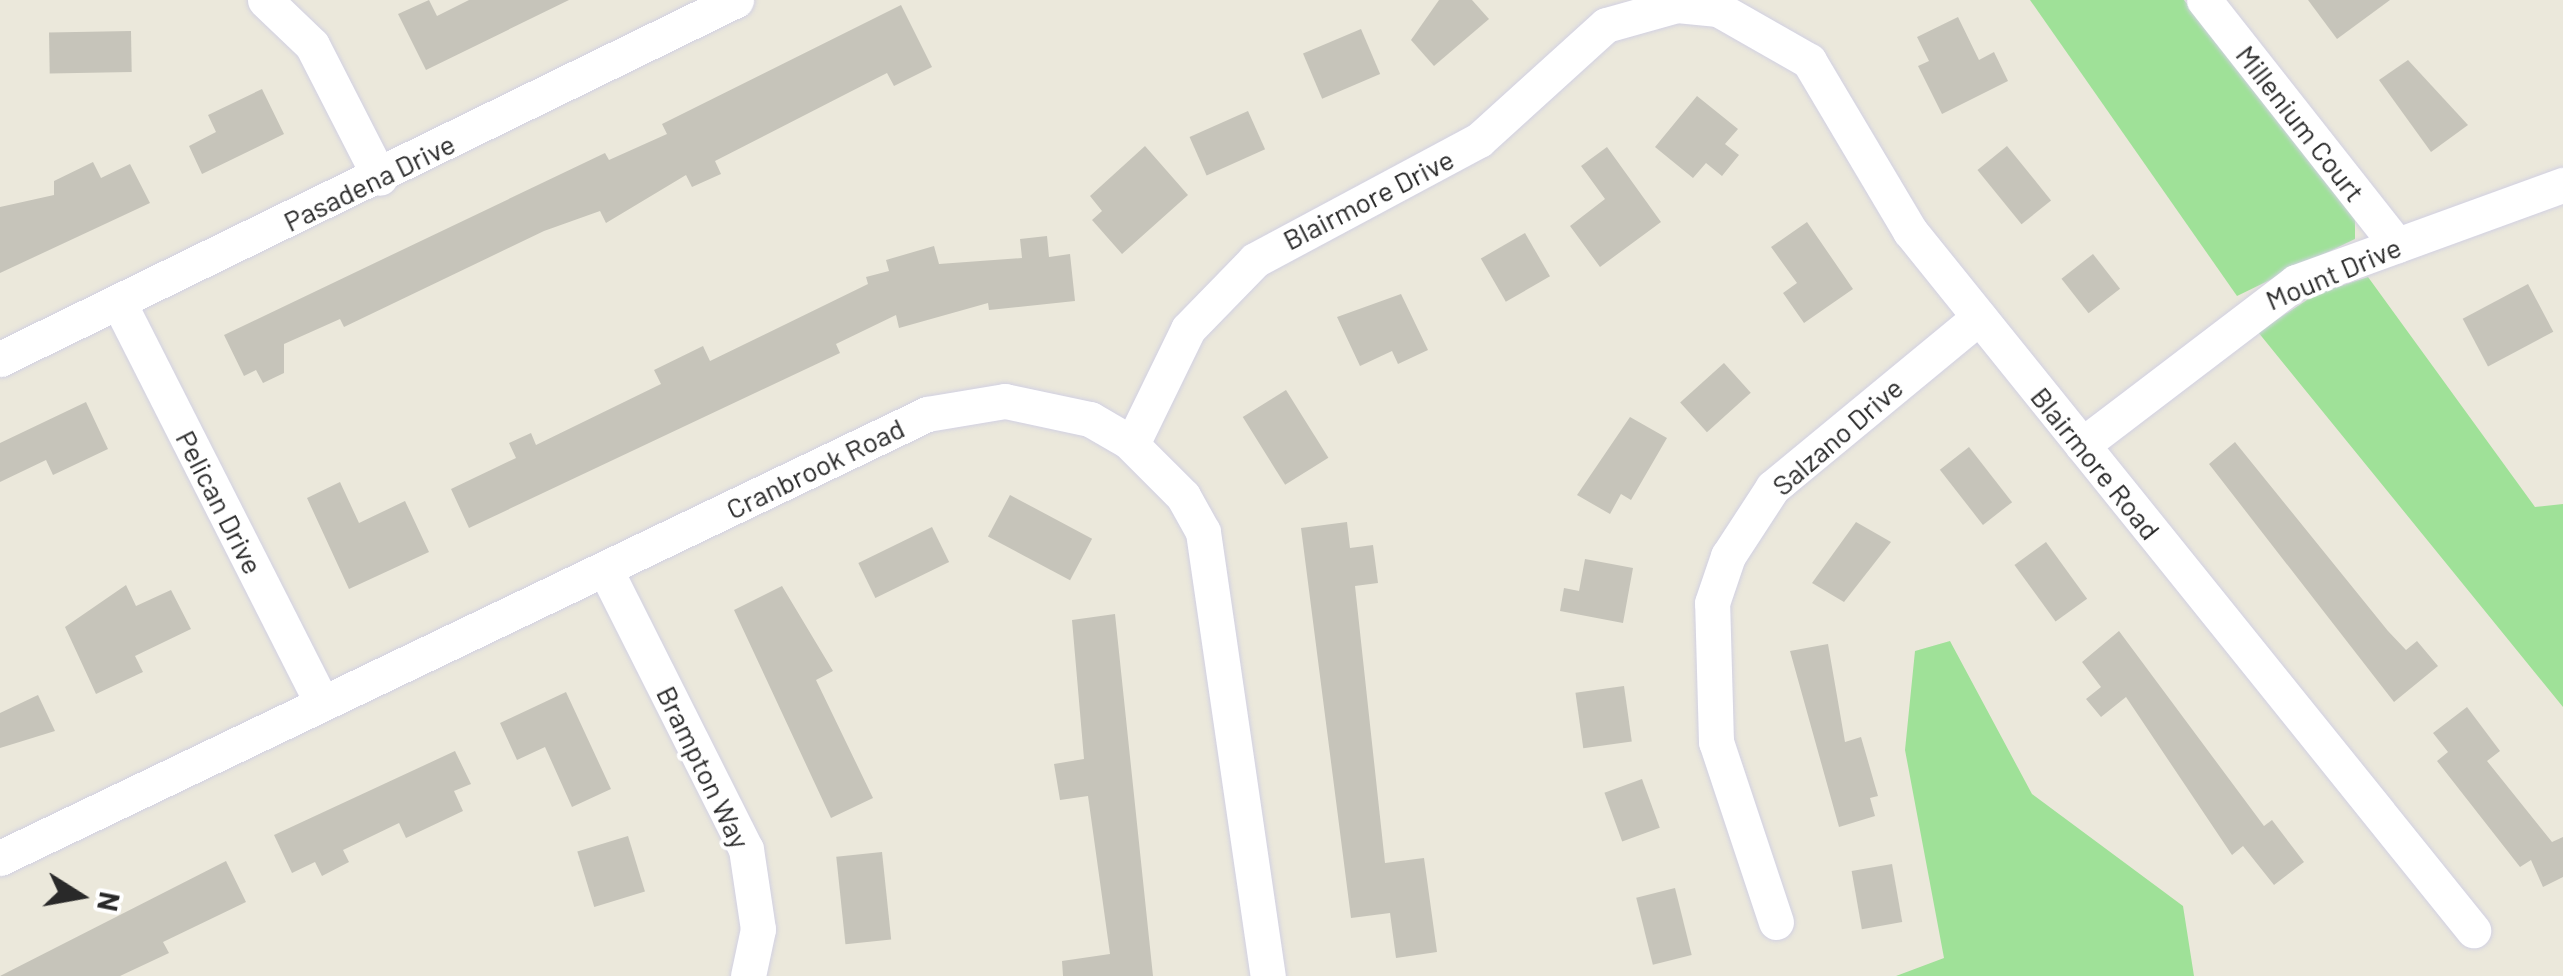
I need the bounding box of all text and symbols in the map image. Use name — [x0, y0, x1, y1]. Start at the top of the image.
street label: Millenium Court — [2230, 38, 2372, 208]
street label: Pasadena Drive — [278, 126, 460, 238]
street label: Blairmore Drive — [1277, 142, 1459, 256]
street label: Mount Drive — [2260, 229, 2406, 317]
street label: Salzano Drive — [1765, 370, 1909, 502]
street label: Blairmore Road — [2024, 380, 2168, 546]
street label: Cranbrook Road — [720, 410, 910, 526]
street label: Pelican Drive — [170, 425, 270, 579]
street label: Brampton Way — [650, 680, 758, 854]
north arrow — [30, 846, 130, 946]
text: N — [91, 889, 128, 914]

